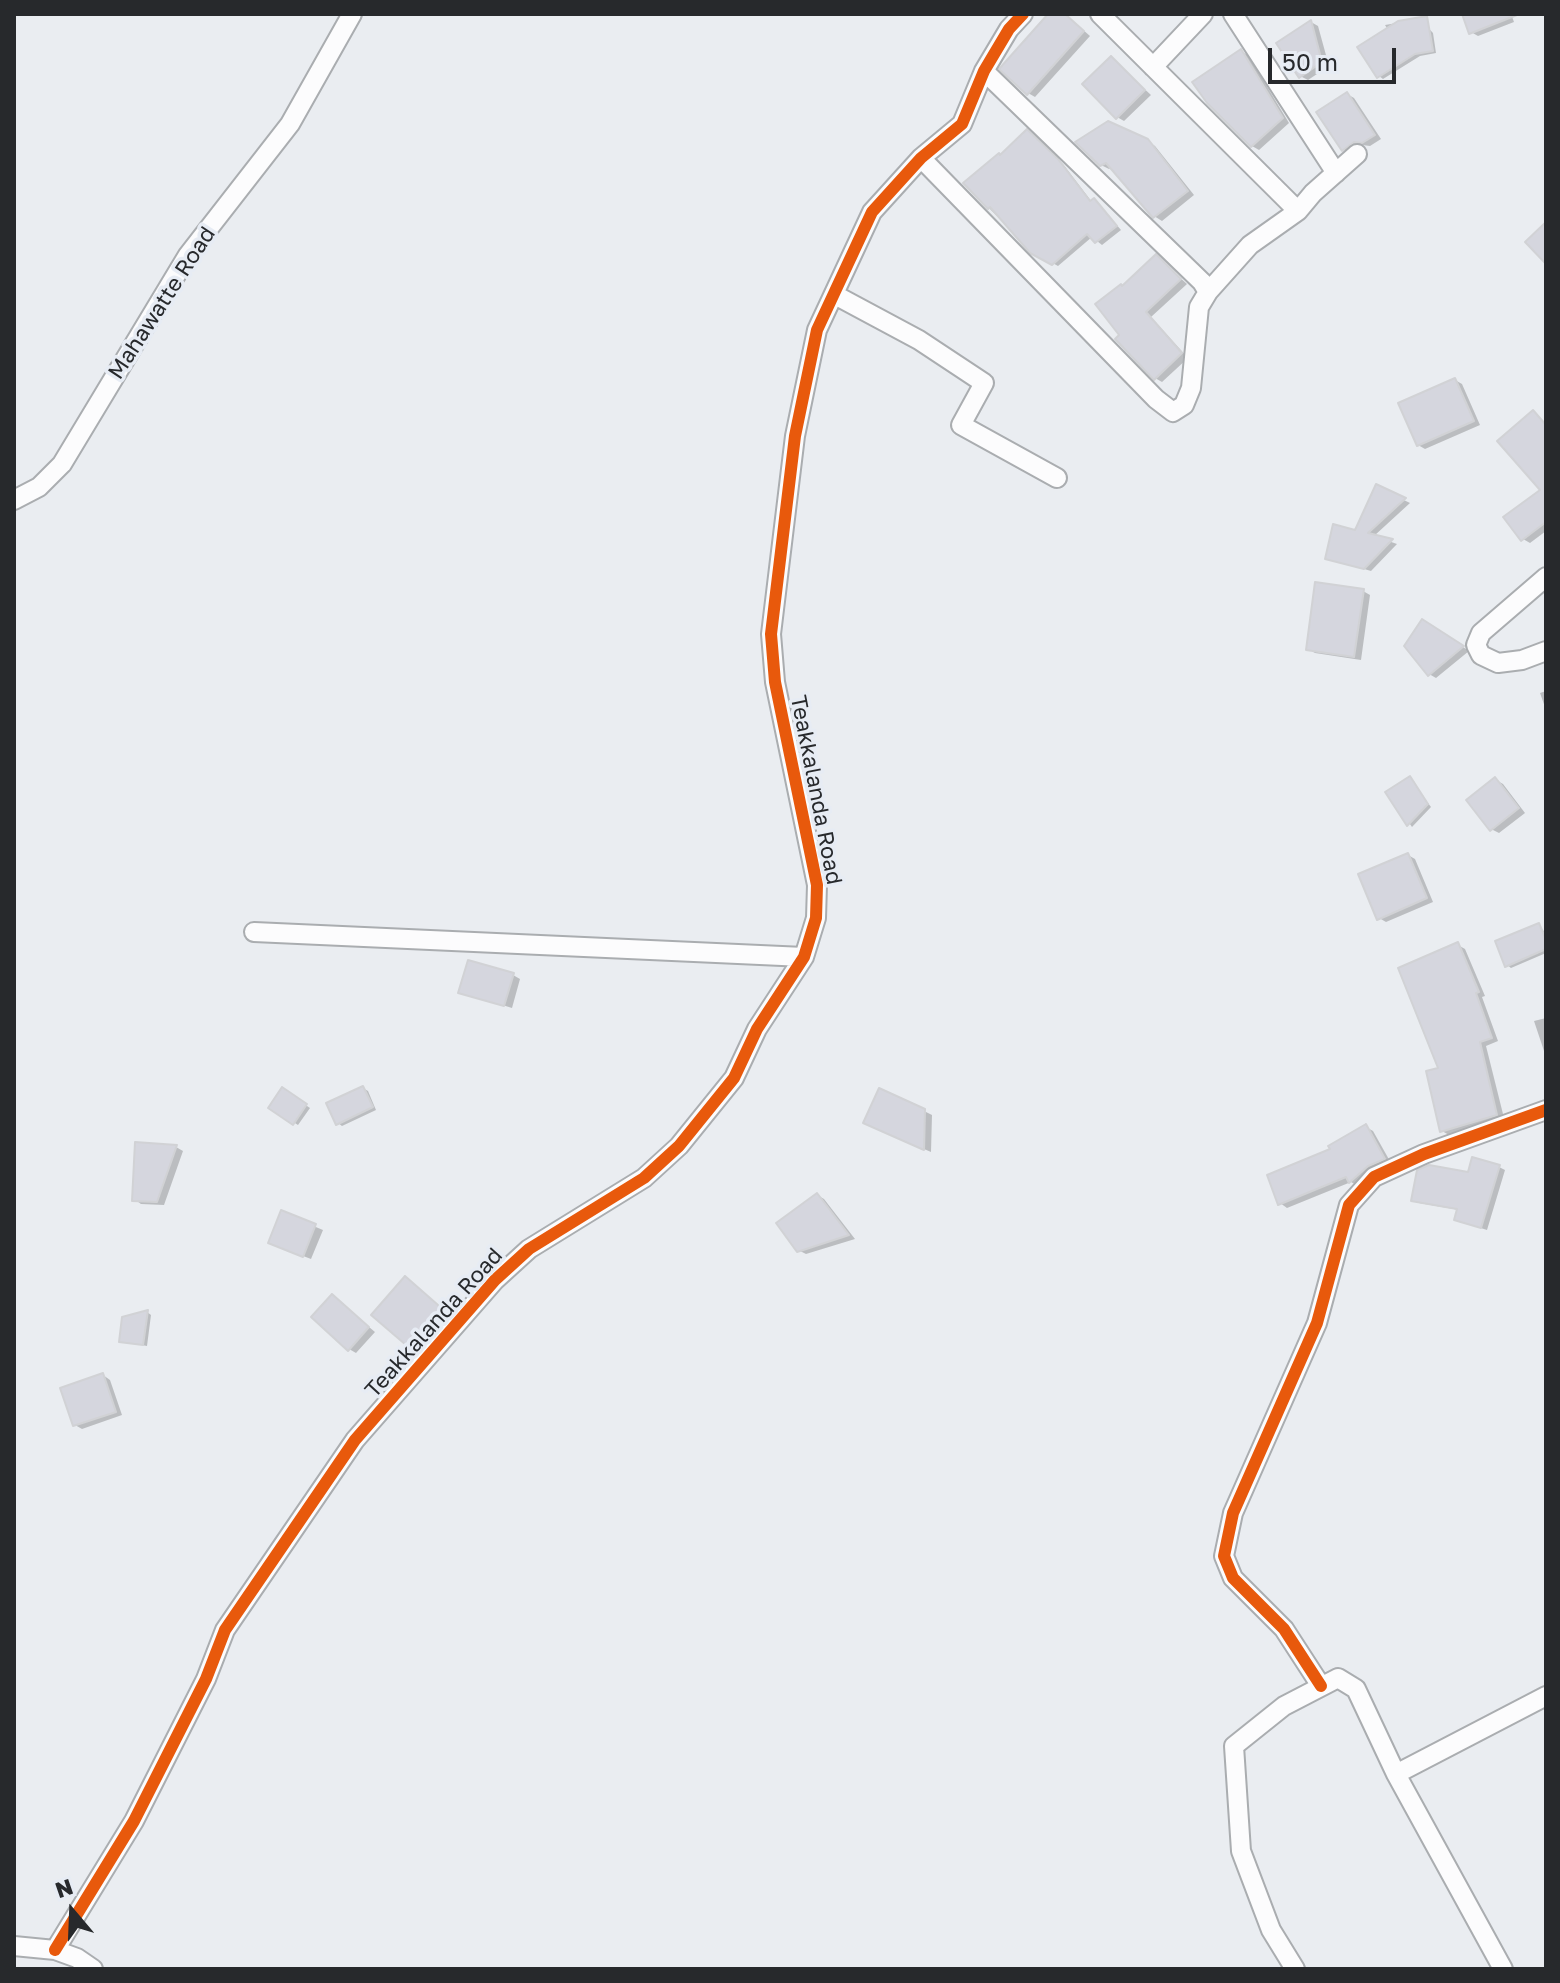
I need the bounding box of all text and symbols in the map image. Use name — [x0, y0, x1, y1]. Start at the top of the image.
scale bar — [1272, 32, 1400, 82]
text: 50 m — [1282, 47, 1338, 76]
street label: Mahawatte Road — [103, 222, 221, 384]
street label: Teakkalanda Road — [785, 693, 847, 887]
street label: Teakkalanda Road — [360, 1243, 508, 1403]
north arrow — [32, 1871, 112, 1951]
text: N — [52, 1872, 76, 1903]

